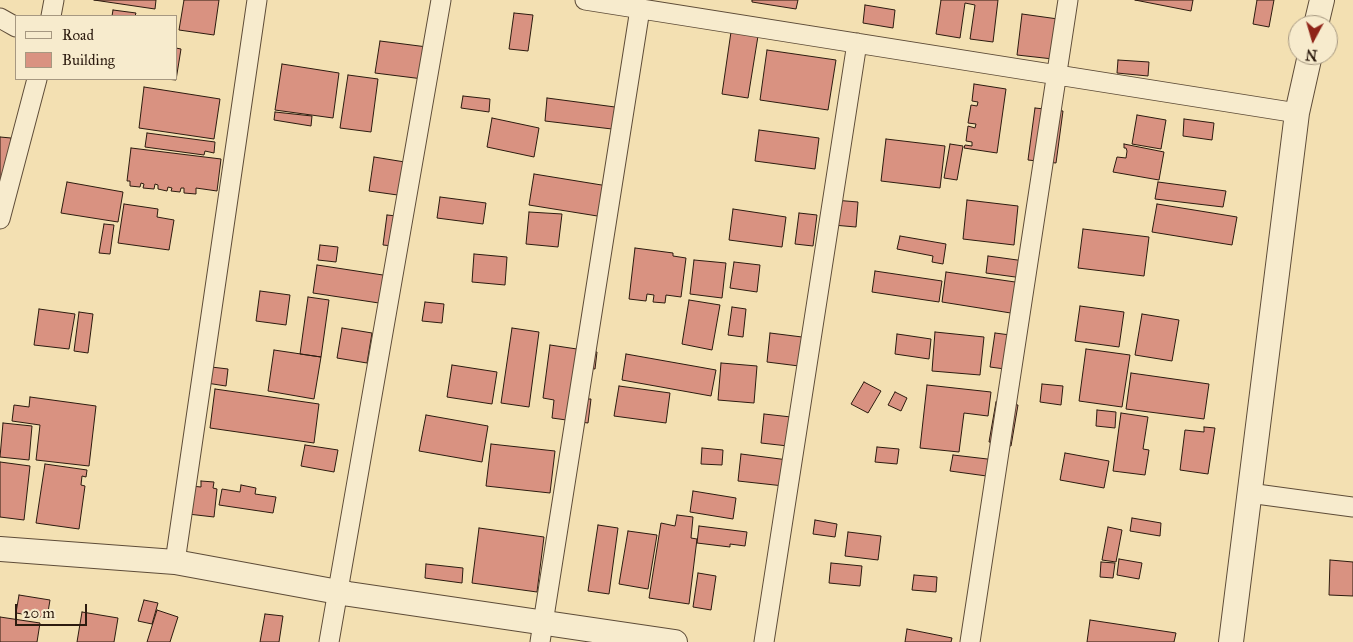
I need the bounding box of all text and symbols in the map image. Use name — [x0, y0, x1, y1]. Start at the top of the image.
legend — [15, 15, 178, 80]
north arrow — [1288, 15, 1338, 65]
text: Road — [62, 26, 94, 44]
text: N — [1305, 45, 1318, 63]
text: Building — [62, 51, 115, 69]
scale bar — [18, 594, 90, 626]
text: 20 m — [23, 604, 55, 622]

